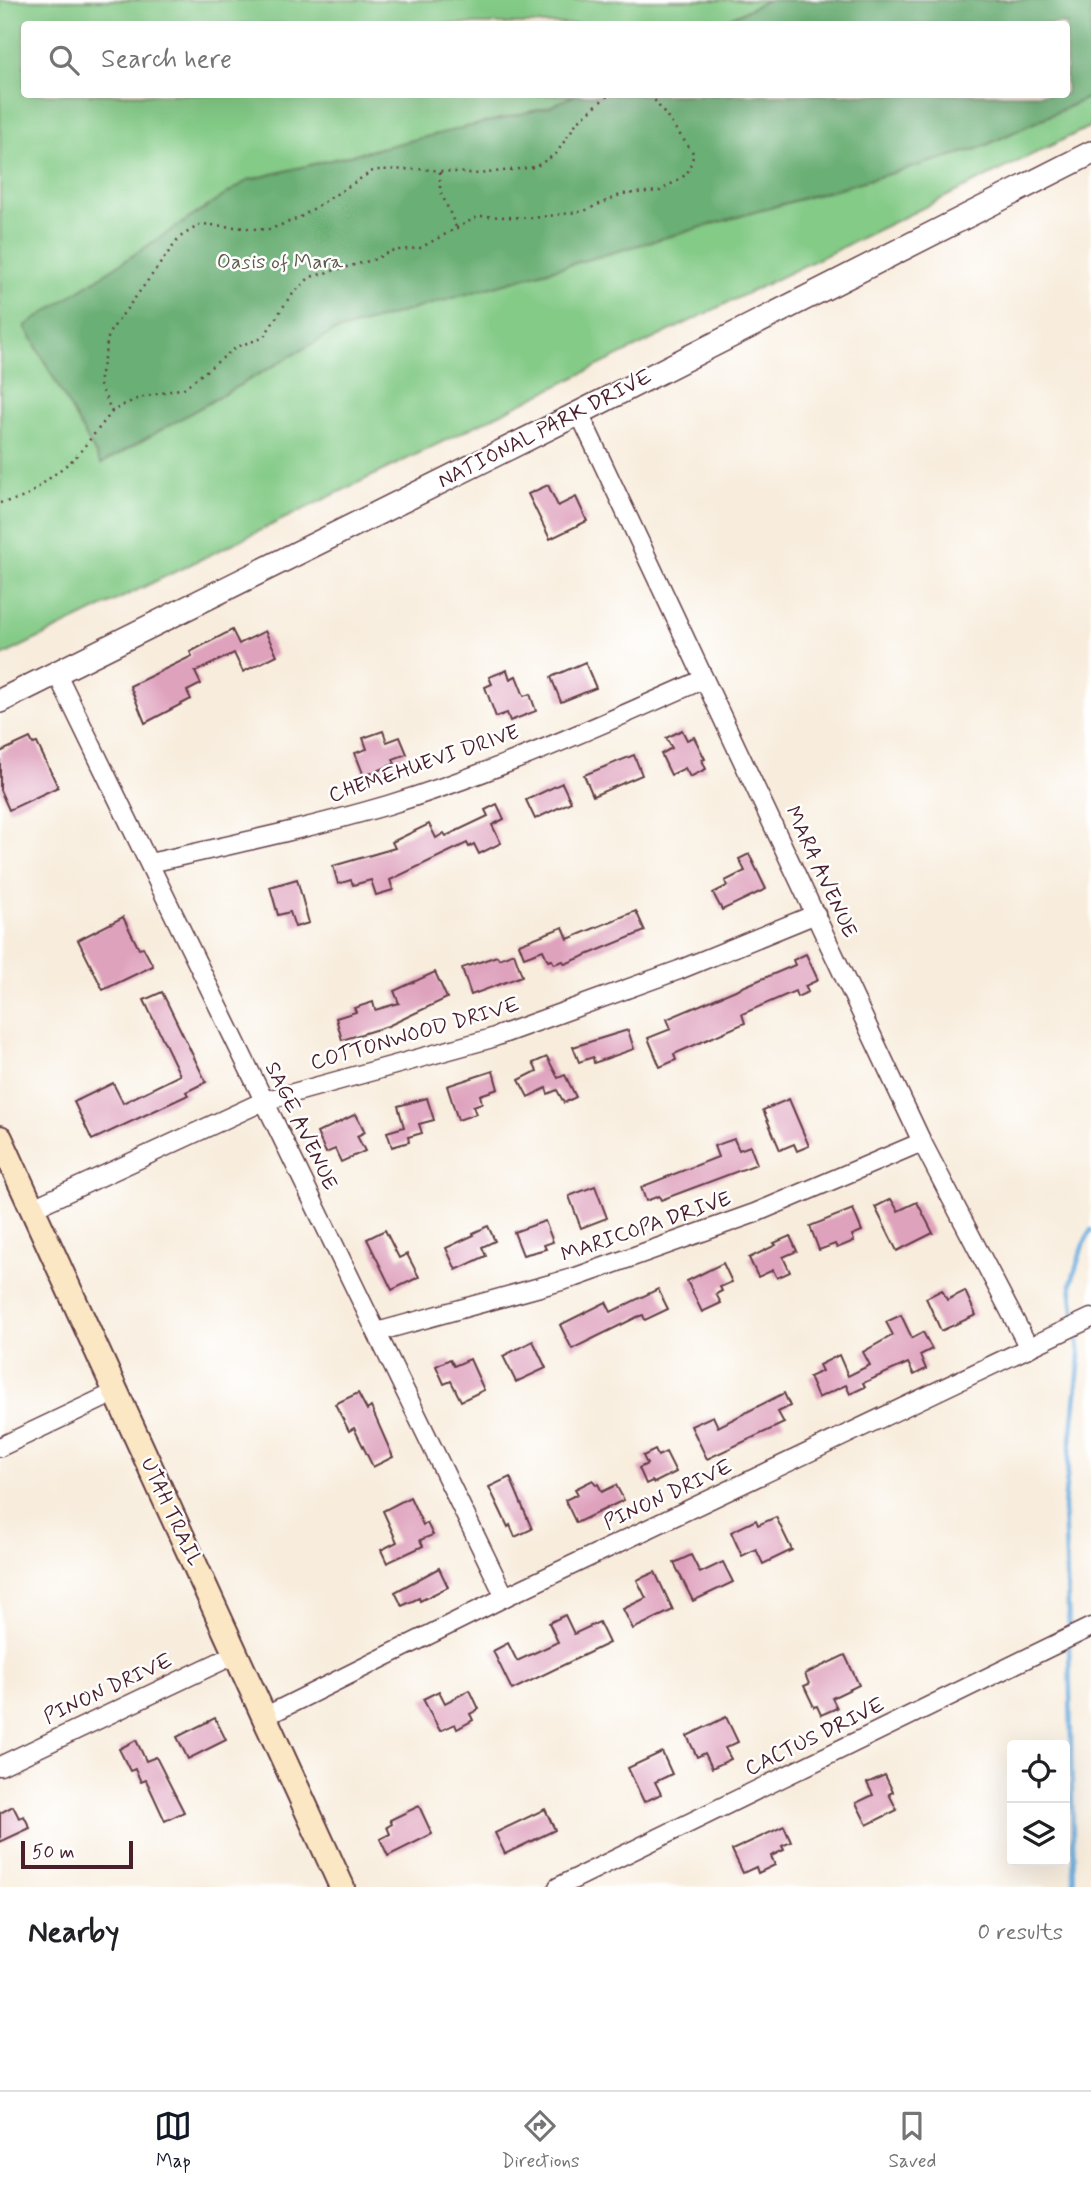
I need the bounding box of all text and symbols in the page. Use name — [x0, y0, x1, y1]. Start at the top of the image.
search box — [21, 21, 1070, 98]
icon: search — [45, 41, 83, 79]
text: Search here — [101, 43, 232, 77]
park label: Oasis of Mara — [217, 248, 344, 276]
street label: NATIONAL PARK DRIVE — [433, 363, 657, 495]
street label: CHEMEHUEVI DRIVE — [325, 718, 523, 810]
street label: MARA AVENUE — [778, 802, 864, 942]
street label: COTTONWOOD DRIVE — [307, 991, 523, 1077]
street label: SAGE AVENUE — [258, 1057, 344, 1195]
street label: MARICOPA DRIVE — [557, 1185, 735, 1269]
street label: UTAH TRAIL — [134, 1453, 209, 1571]
street label: PINON DRIVE — [599, 1453, 737, 1537]
street label: PINON DRIVE — [39, 1647, 177, 1731]
street label: CACTUS DRIVE — [740, 1691, 890, 1783]
map controls — [1007, 1740, 1070, 1866]
button: locate — [1007, 1740, 1070, 1803]
button: layers — [1007, 1803, 1070, 1866]
scale bar — [21, 1838, 133, 1870]
text: 50 m — [32, 1840, 75, 1865]
text: Nearby — [28, 1913, 119, 1952]
text: 0 results — [977, 1918, 1063, 1948]
tab: Map — [154, 2107, 192, 2174]
tab: Directions — [501, 2107, 580, 2174]
tab: Saved — [888, 2107, 936, 2174]

